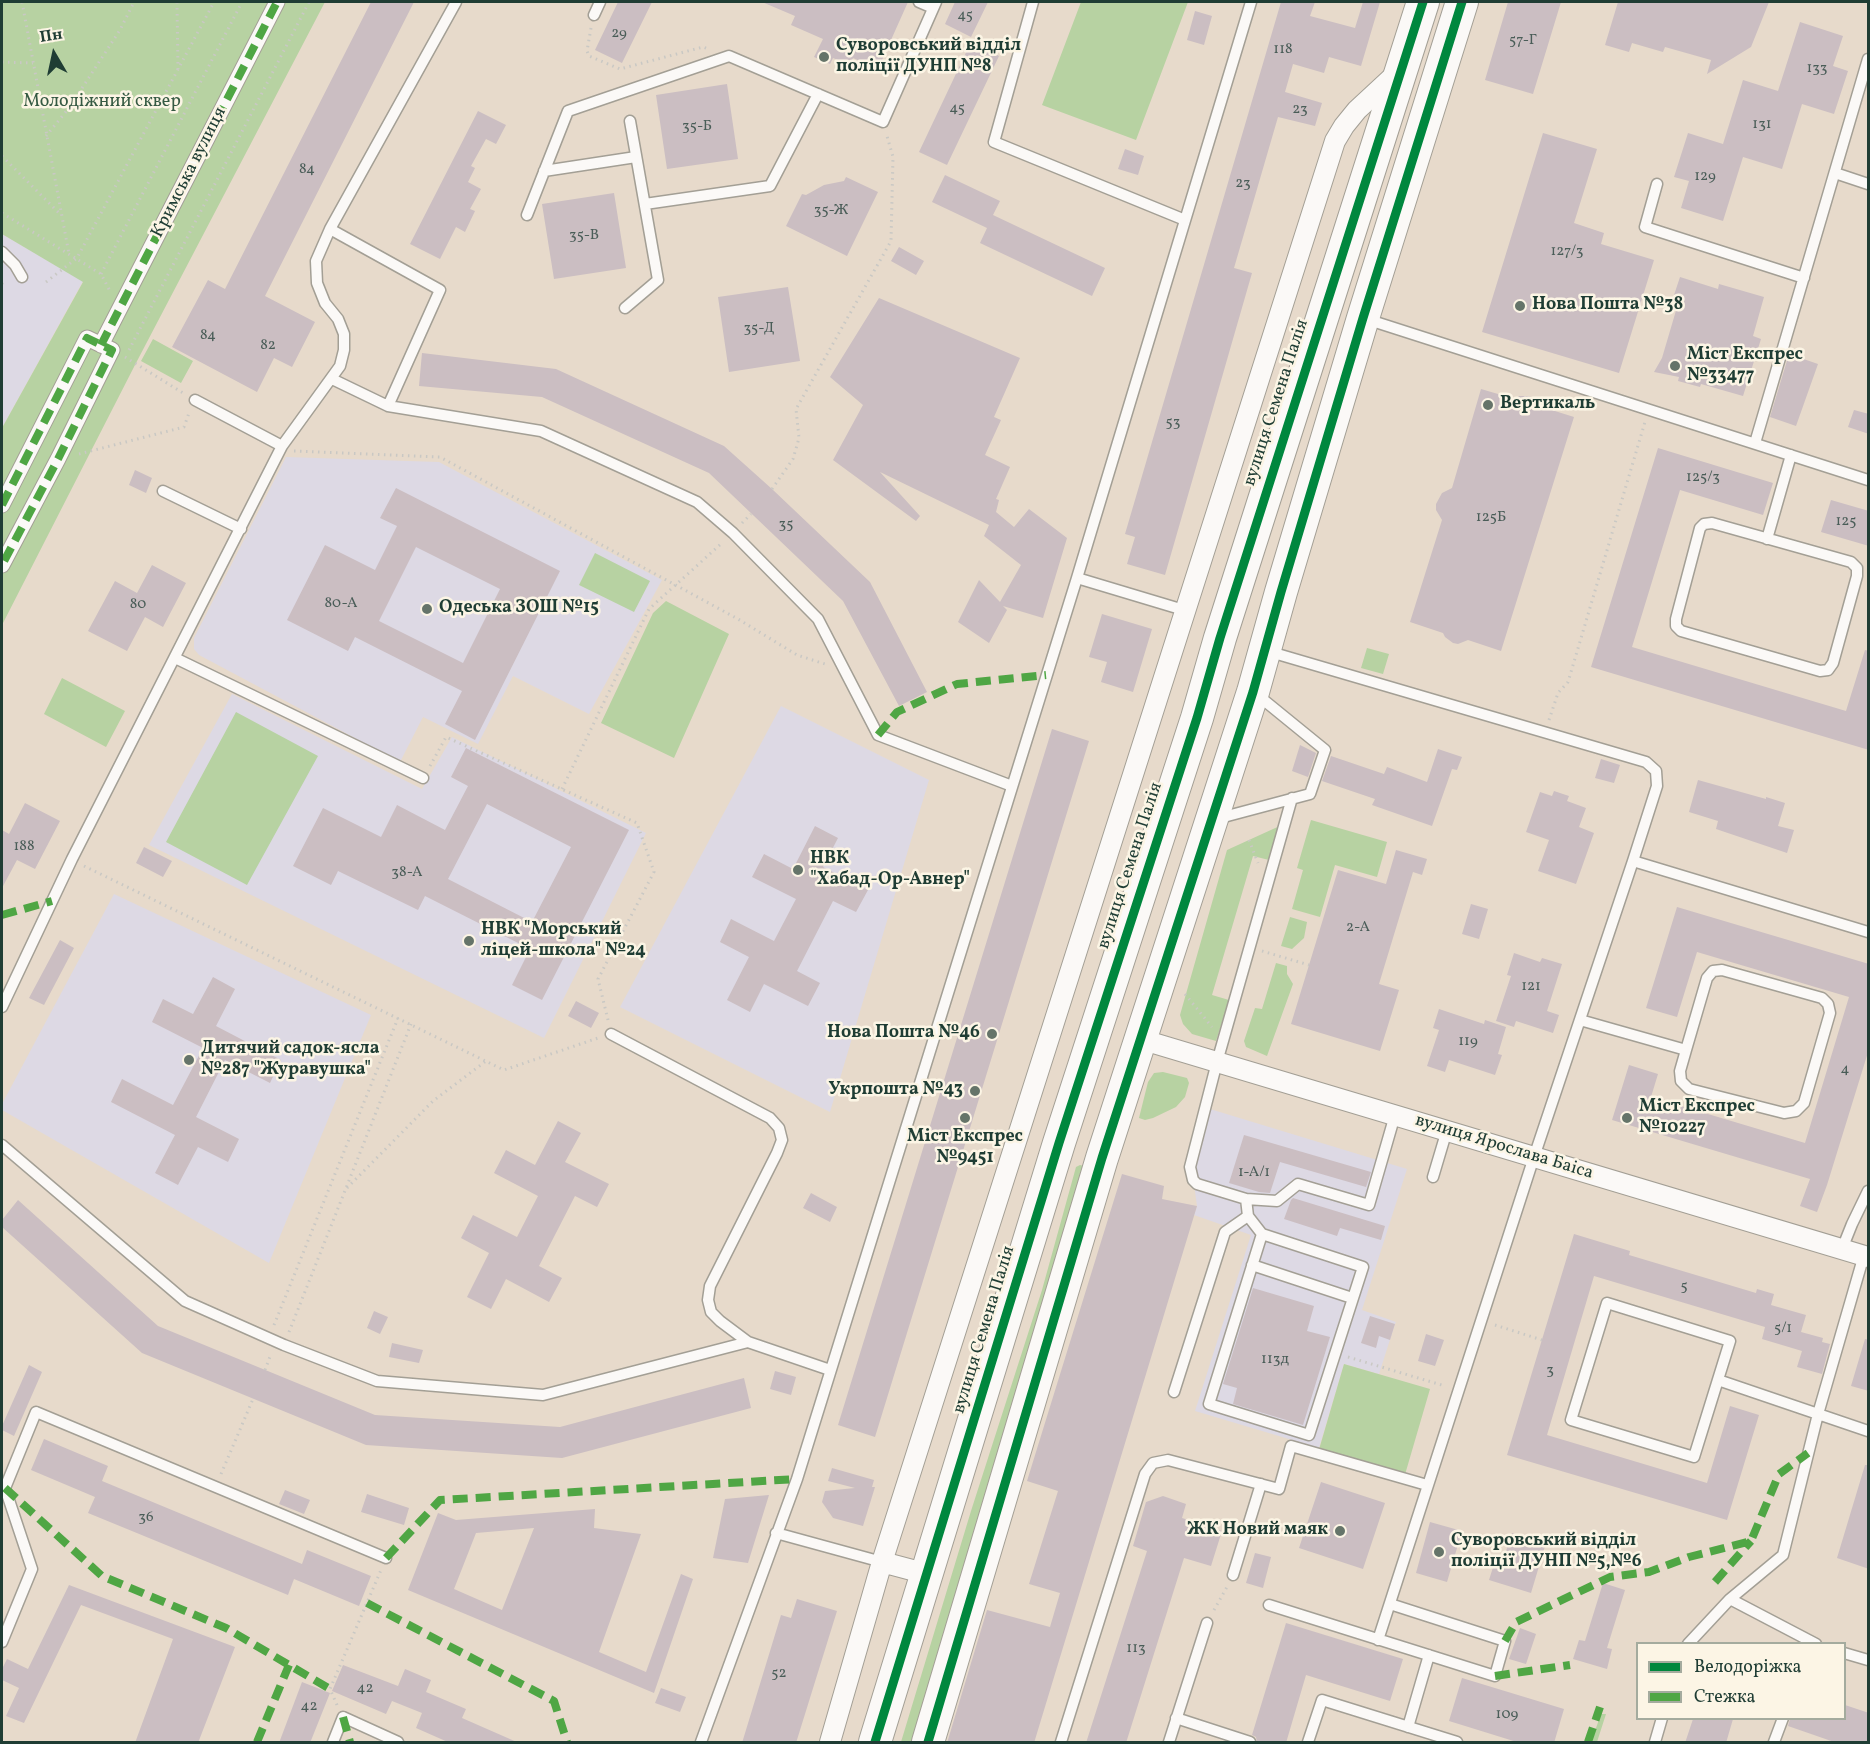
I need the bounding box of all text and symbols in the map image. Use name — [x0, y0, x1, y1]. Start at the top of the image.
house number: 45 — [957, 7, 973, 25]
north arrow — [24, 24, 84, 84]
text: Пн — [38, 24, 64, 49]
house number: 29 — [611, 25, 627, 43]
house number: 57-Г — [1509, 32, 1537, 50]
place label: Суворовський відділ поліції ДУНП №8 — [836, 36, 1021, 78]
house number: 118 — [1273, 41, 1293, 59]
marker: Суворовський відділ поліції ДУНП №8 — [817, 50, 831, 64]
house number: 133 — [1806, 60, 1828, 78]
park label: Молодіжний сквер — [23, 92, 181, 114]
house number: 45 — [949, 100, 965, 118]
house number: 23 — [1292, 101, 1308, 119]
street label: Кримська вулиця — [148, 104, 232, 242]
house number: 131 — [1752, 116, 1772, 134]
house number: 35-Б — [682, 118, 712, 136]
house number: 84 — [299, 161, 315, 179]
house number: 129 — [1694, 168, 1716, 186]
house number: 23 — [1235, 175, 1251, 193]
house number: 35-Ж — [814, 202, 848, 220]
house number: 35-В — [569, 227, 599, 245]
house number: 127/3 — [1551, 243, 1583, 261]
place label: Нова Пошта №38 — [1532, 295, 1683, 317]
marker: Нова Пошта №38 — [1513, 299, 1527, 313]
street label: вулиця Семена Палія — [1240, 317, 1314, 489]
house number: 35-Д — [743, 320, 775, 338]
house number: 84 — [200, 327, 216, 345]
house number: 82 — [260, 337, 276, 355]
place label: Міст Експрес №33477 — [1687, 345, 1803, 388]
marker: Міст Експрес №33477 — [1668, 359, 1682, 373]
place label: Вертикаль — [1500, 394, 1595, 416]
marker: Вертикаль — [1481, 398, 1495, 412]
house number: 53 — [1166, 414, 1180, 432]
house number: 125/3 — [1686, 469, 1720, 487]
house number: 125Б — [1476, 509, 1506, 527]
house number: 125 — [1835, 513, 1857, 531]
house number: 35 — [779, 516, 793, 534]
house number: 80-А — [324, 595, 358, 613]
house number: 80 — [130, 596, 146, 614]
place label: Одеська ЗОШ №15 — [439, 598, 599, 620]
marker: Одеська ЗОШ №15 — [420, 602, 434, 616]
street label: вулиця Семена Палія — [1094, 780, 1168, 952]
house number: 188 — [13, 838, 35, 856]
place label: НВК "Хабад-Ор-Авнер" — [810, 849, 970, 892]
marker: НВК "Хабад-Ор-Авнер" — [791, 863, 805, 877]
house number: 38-А — [391, 864, 423, 882]
house number: 2-А — [1346, 919, 1370, 937]
place label: НВК "Морський ліцей-школа" №24 — [481, 920, 646, 962]
marker: НВК "Морський ліцей-школа" №24 — [462, 934, 476, 948]
house number: 121 — [1521, 978, 1541, 996]
place label: Нова Пошта №46 — [827, 1023, 980, 1045]
marker: Нова Пошта №46 — [985, 1027, 999, 1041]
house number: 119 — [1458, 1033, 1478, 1051]
place label: Дитячий садок-ясла №287 "Журавушка" — [201, 1039, 379, 1082]
marker: Дитячий садок-ясла №287 "Журавушка" — [182, 1053, 196, 1067]
house number: 4 — [1841, 1061, 1849, 1079]
place label: Укрпошта №43 — [829, 1080, 963, 1102]
marker: Укрпошта №43 — [968, 1084, 982, 1098]
place label: Міст Експрес №10227 — [1639, 1097, 1755, 1140]
marker: Міст Експрес №9451 — [958, 1111, 972, 1125]
street label: вулиця Ярослава Баіса — [1412, 1111, 1596, 1185]
marker: Міст Експрес №10227 — [1620, 1111, 1634, 1125]
place label: Міст Експрес №9451 — [907, 1127, 1023, 1170]
house number: 1-А/1 — [1238, 1164, 1270, 1182]
street label: вулиця Семена Палія — [949, 1244, 1021, 1416]
house number: 5 — [1680, 1278, 1688, 1296]
house number: 5/1 — [1774, 1320, 1792, 1338]
house number: 113д — [1261, 1351, 1289, 1369]
house number: 3 — [1546, 1362, 1554, 1380]
house number: 36 — [138, 1509, 154, 1527]
place label: ЖК Новий маяк — [1187, 1520, 1328, 1542]
marker: ЖК Новий маяк — [1333, 1524, 1347, 1538]
place label: Суворовський відділ поліції ДУНП №5,№6 — [1451, 1531, 1642, 1574]
marker: Суворовський відділ поліції ДУНП №5,№6 — [1432, 1545, 1446, 1559]
house number: 113 — [1126, 1640, 1146, 1658]
legend — [1636, 1642, 1846, 1720]
text: Велодоріжка — [1694, 1655, 1802, 1680]
house number: 52 — [771, 1665, 787, 1683]
house number: 42 — [356, 1680, 374, 1698]
text: Стежка — [1694, 1685, 1756, 1710]
house number: 42 — [300, 1698, 318, 1716]
house number: 109 — [1496, 1706, 1518, 1724]

